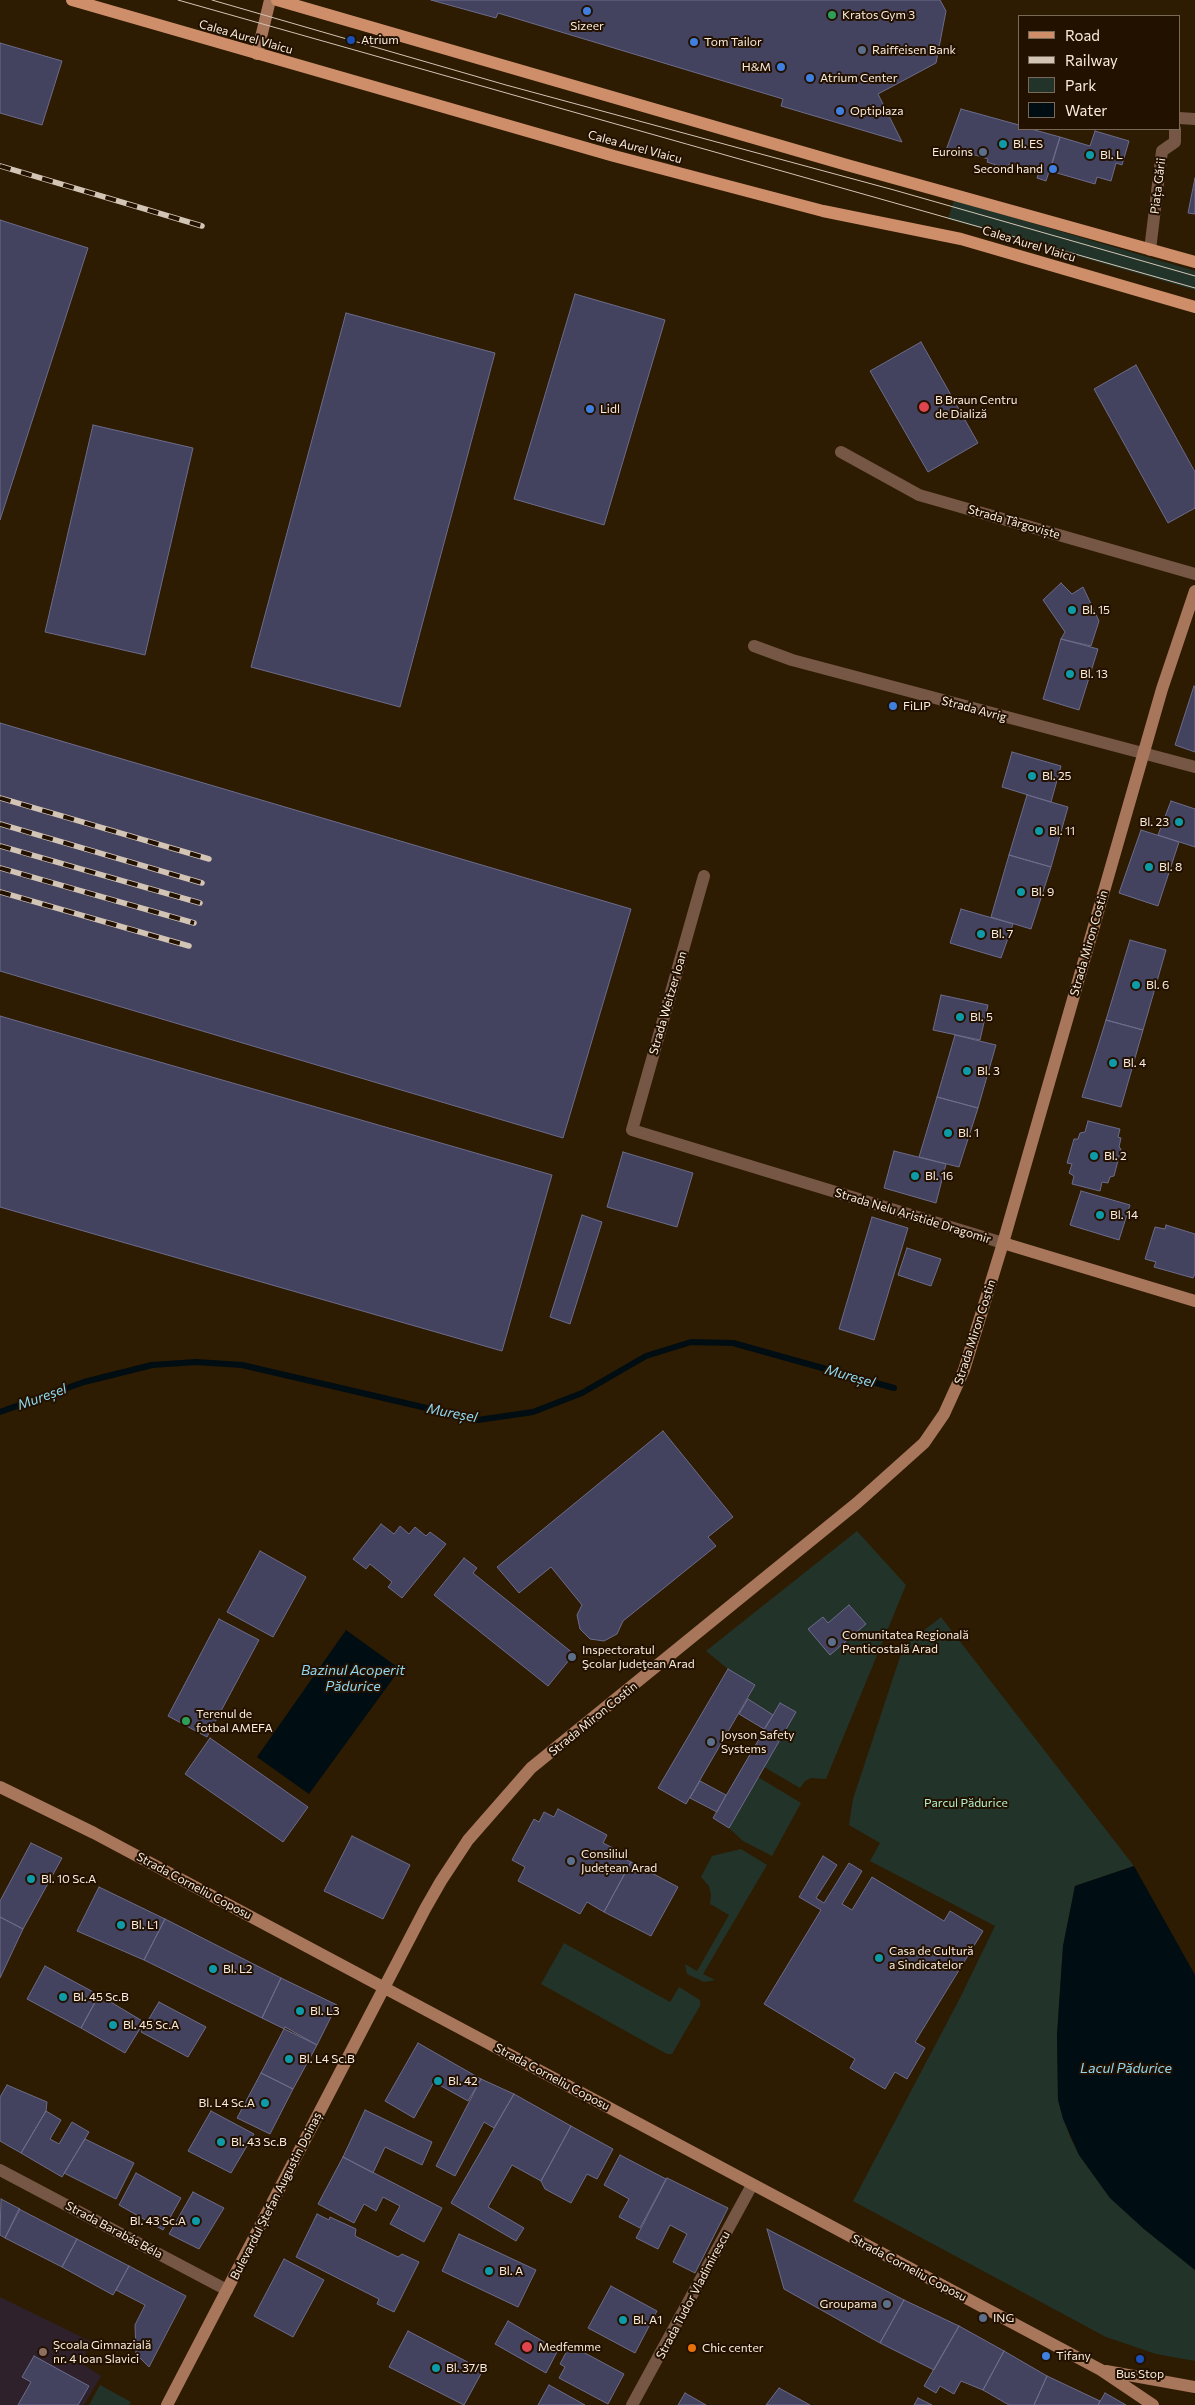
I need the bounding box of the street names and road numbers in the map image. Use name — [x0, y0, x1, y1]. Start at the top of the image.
street label: Calea Aurel Vlaicu — [197, 17, 295, 57]
street label: Calea Aurel Vlaicu — [586, 128, 684, 166]
street label: Piața Gării — [1147, 157, 1169, 215]
street label: Calea Aurel Vlaicu — [981, 223, 1077, 265]
street label: Strada Târgoviște — [966, 502, 1062, 542]
street label: Strada Avrig — [940, 693, 1008, 725]
street label: Strada Miron Costin — [1067, 888, 1111, 998]
street label: Strada Weitzer Ioan — [646, 950, 690, 1056]
street label: Strada Nelu Aristide Dragomir — [833, 1185, 993, 1247]
street label: Strada Miron Costin — [951, 1278, 999, 1386]
street label: Strada Miron Costin — [546, 1679, 640, 1759]
street label: Strada Corneliu Coposu — [134, 1849, 254, 1923]
street label: Strada Corneliu Coposu — [492, 2040, 612, 2114]
street label: Bulevardul Ștefan Augustin Doinaș — [227, 2110, 325, 2282]
street label: Strada Barabás Béla — [63, 2198, 165, 2262]
street label: Strada Tudor Vladimirescu — [653, 2228, 733, 2362]
street label: Strada Corneliu Coposu — [849, 2231, 969, 2305]

